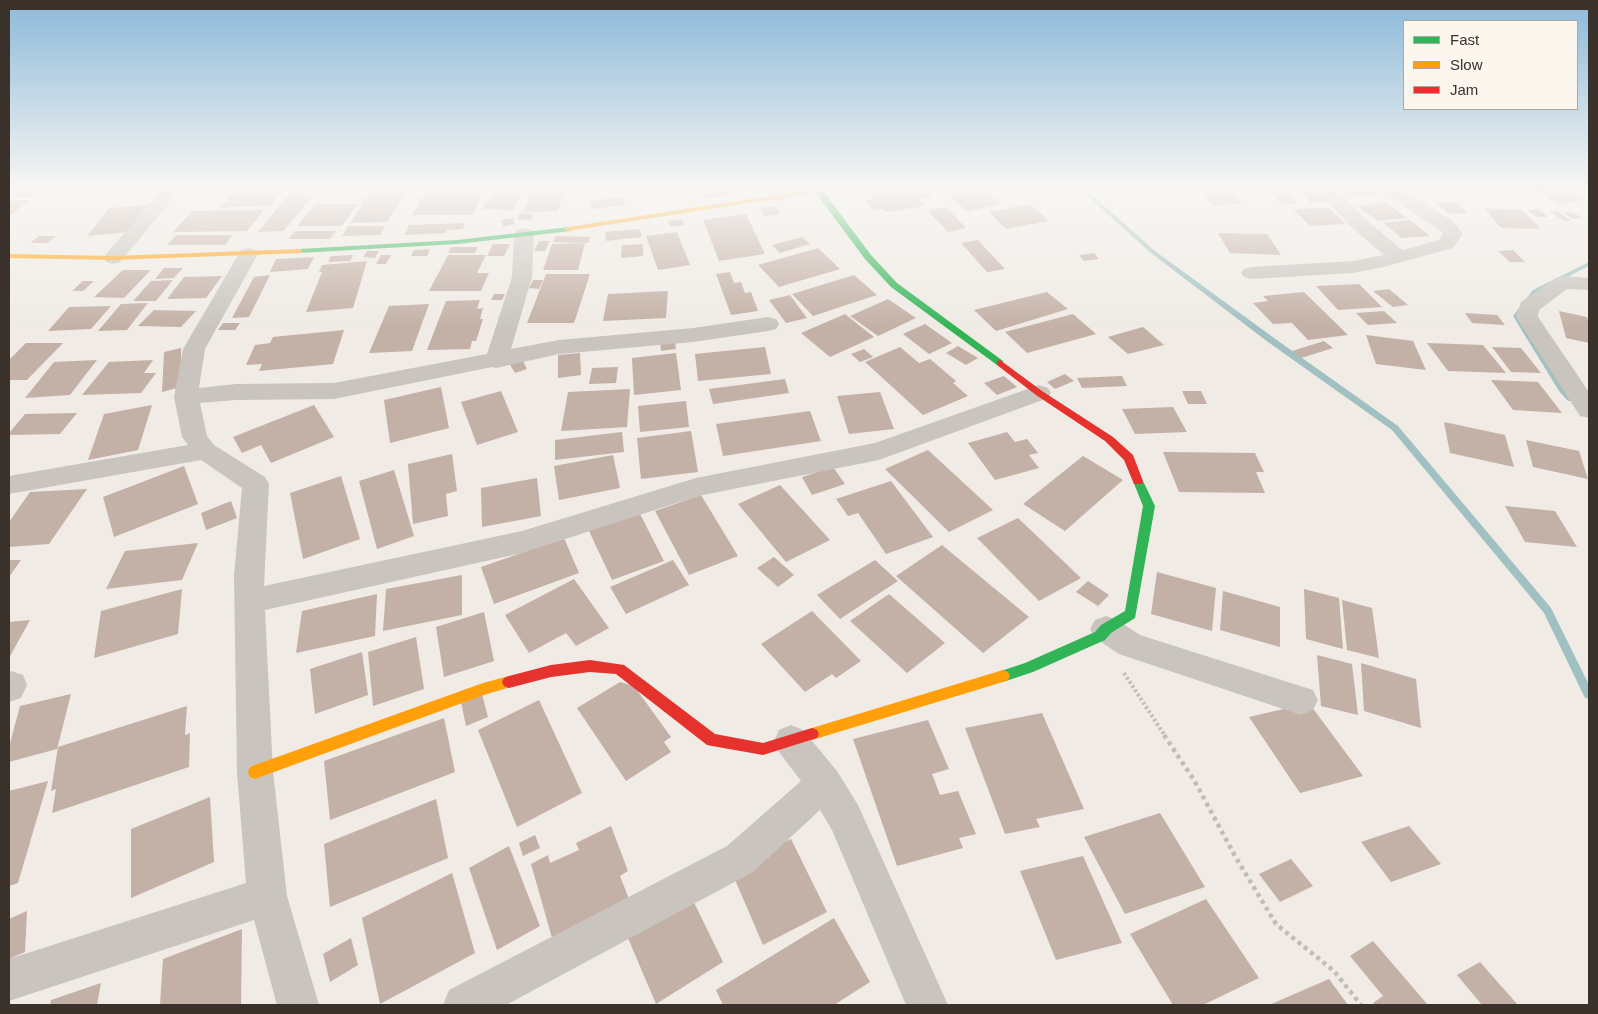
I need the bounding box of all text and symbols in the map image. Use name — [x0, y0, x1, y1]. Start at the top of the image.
legend — [1403, 20, 1578, 110]
text: Fast — [1450, 31, 1479, 48]
text: Slow — [1450, 56, 1483, 73]
text: Jam — [1450, 81, 1478, 98]

